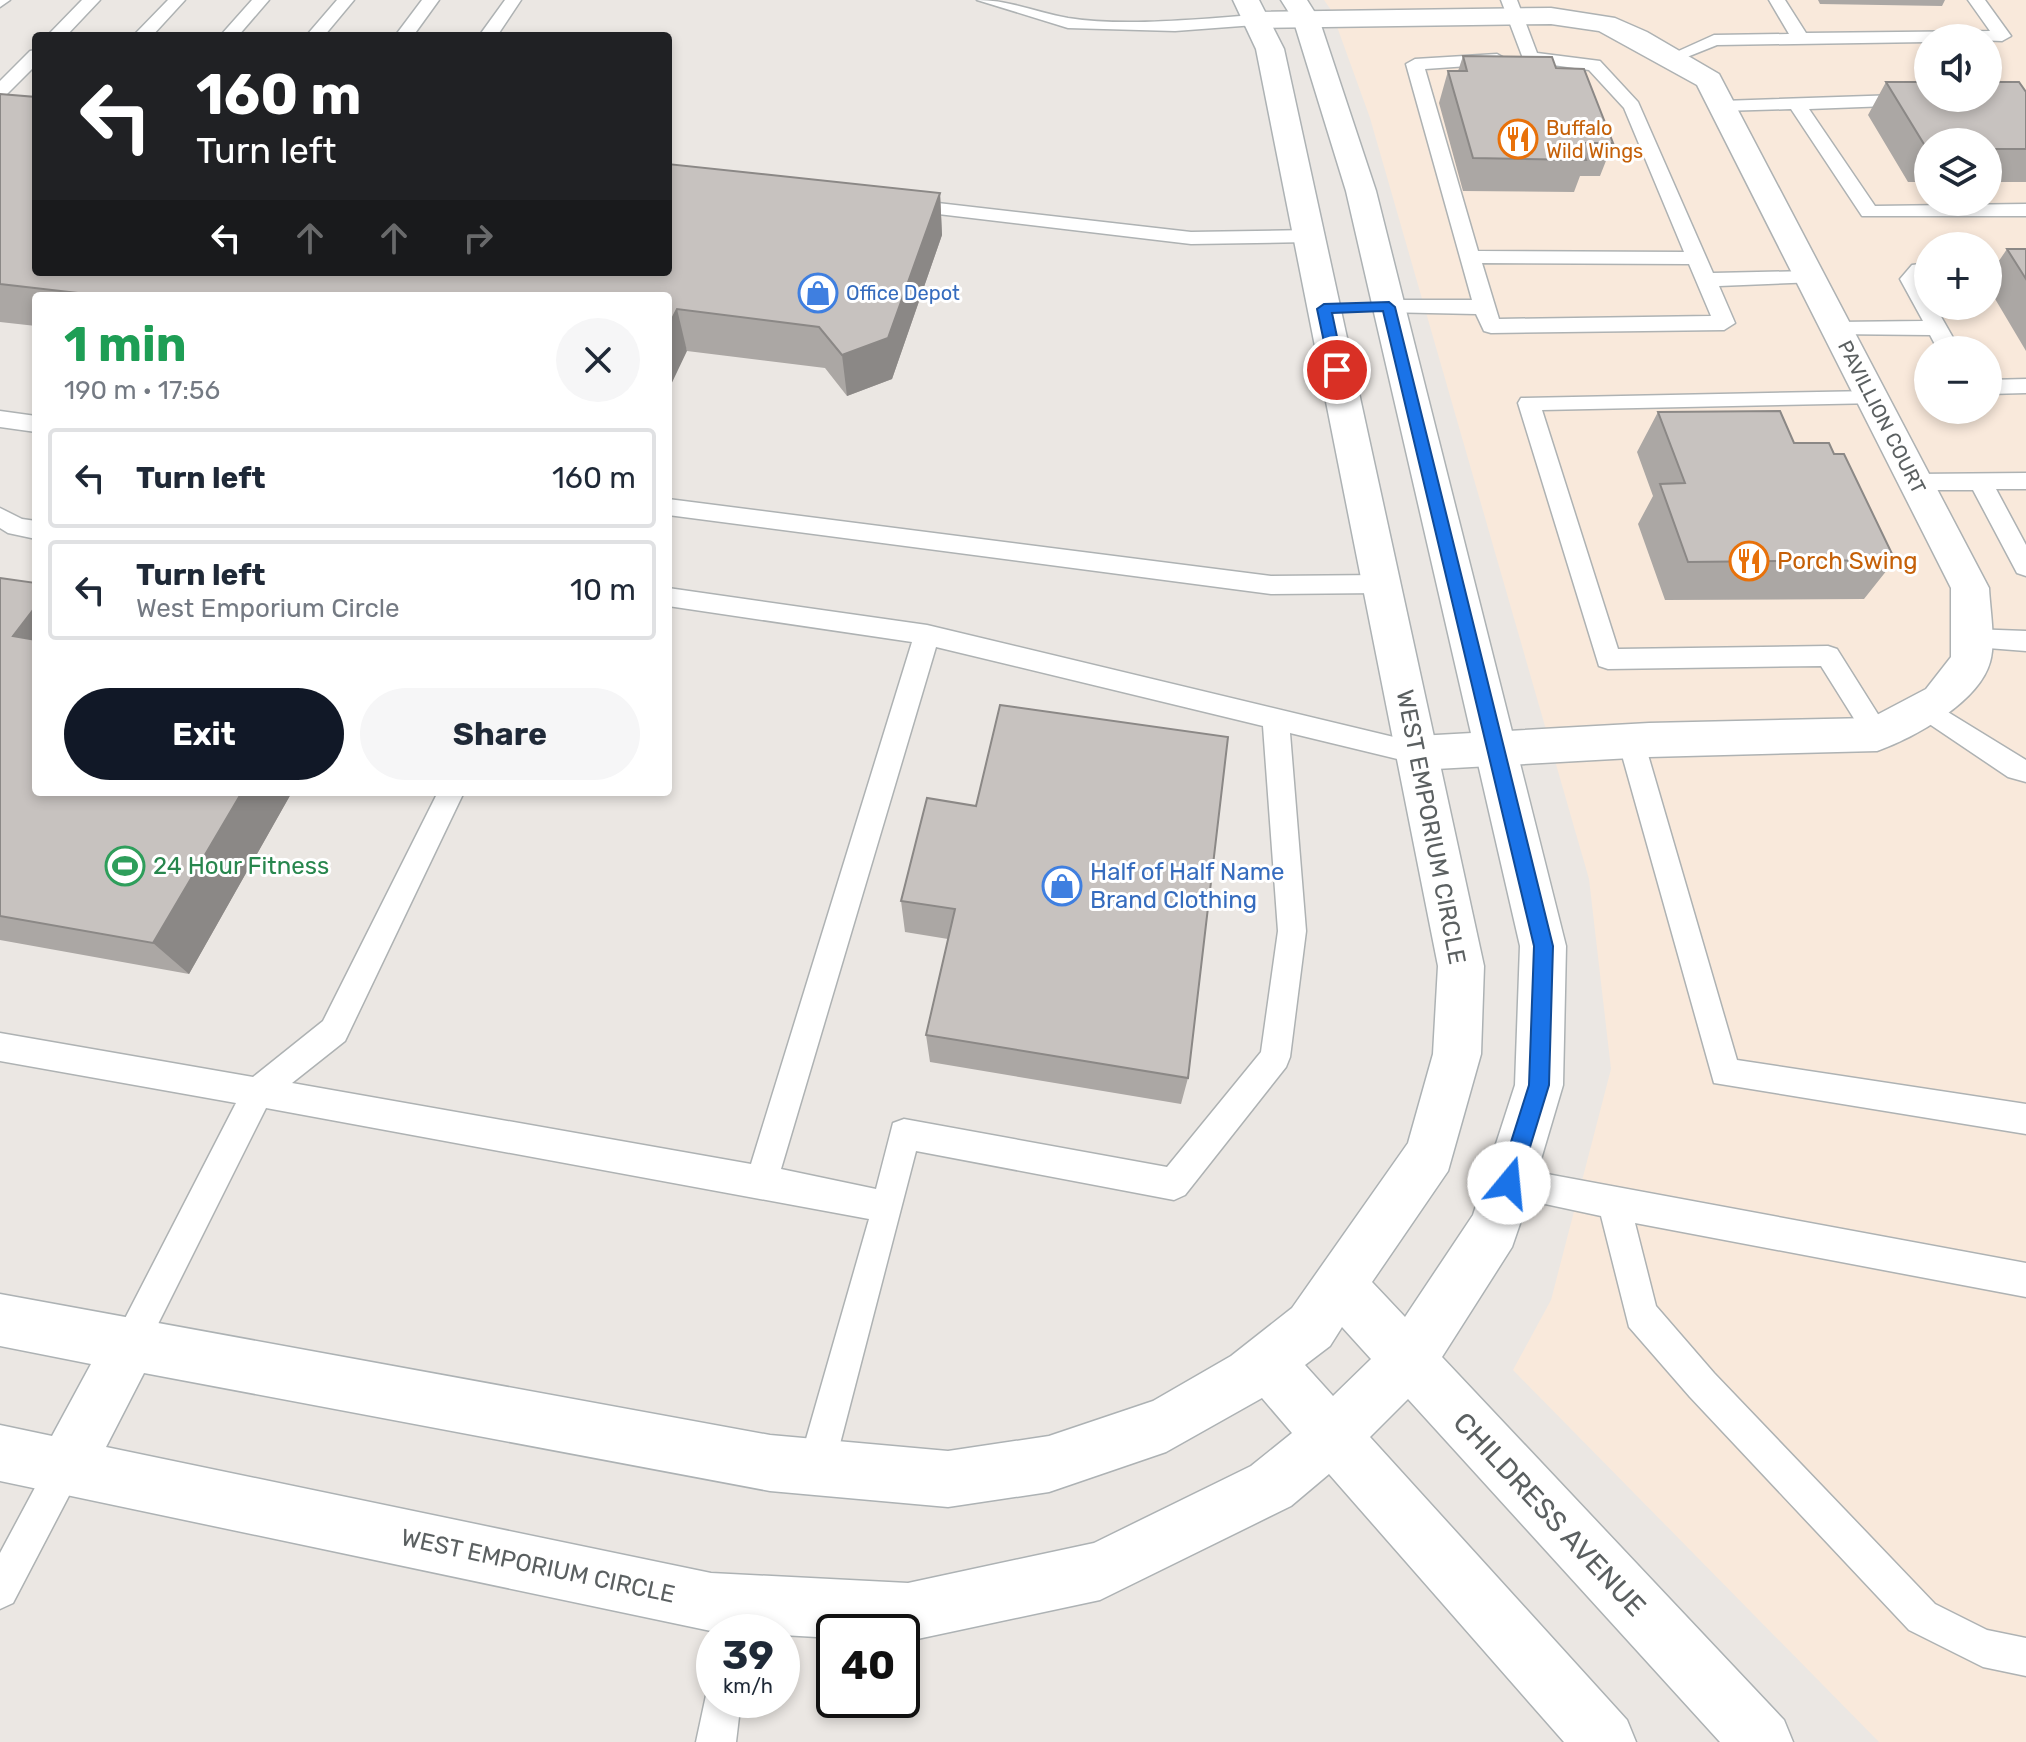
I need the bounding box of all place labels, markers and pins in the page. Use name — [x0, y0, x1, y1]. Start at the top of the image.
place label: Buffalo Wild Wings — [1546, 116, 1643, 163]
restaurant icon: Buffalo Wild Wings — [1497, 118, 1539, 160]
shop icon: Office Depot — [797, 272, 839, 314]
place label: Office Depot — [846, 281, 960, 305]
pin — [1303, 336, 1371, 404]
restaurant icon: Porch Swing — [1728, 540, 1770, 582]
place label: Porch Swing — [1777, 547, 1918, 575]
sports icon: 24 Hour Fitness — [104, 845, 146, 887]
place label: 24 Hour Fitness — [153, 852, 329, 880]
place label: Half of Half Name Brand Clothing — [1090, 858, 1285, 914]
shop icon: Half of Half Name Brand Clothing — [1041, 865, 1083, 907]

